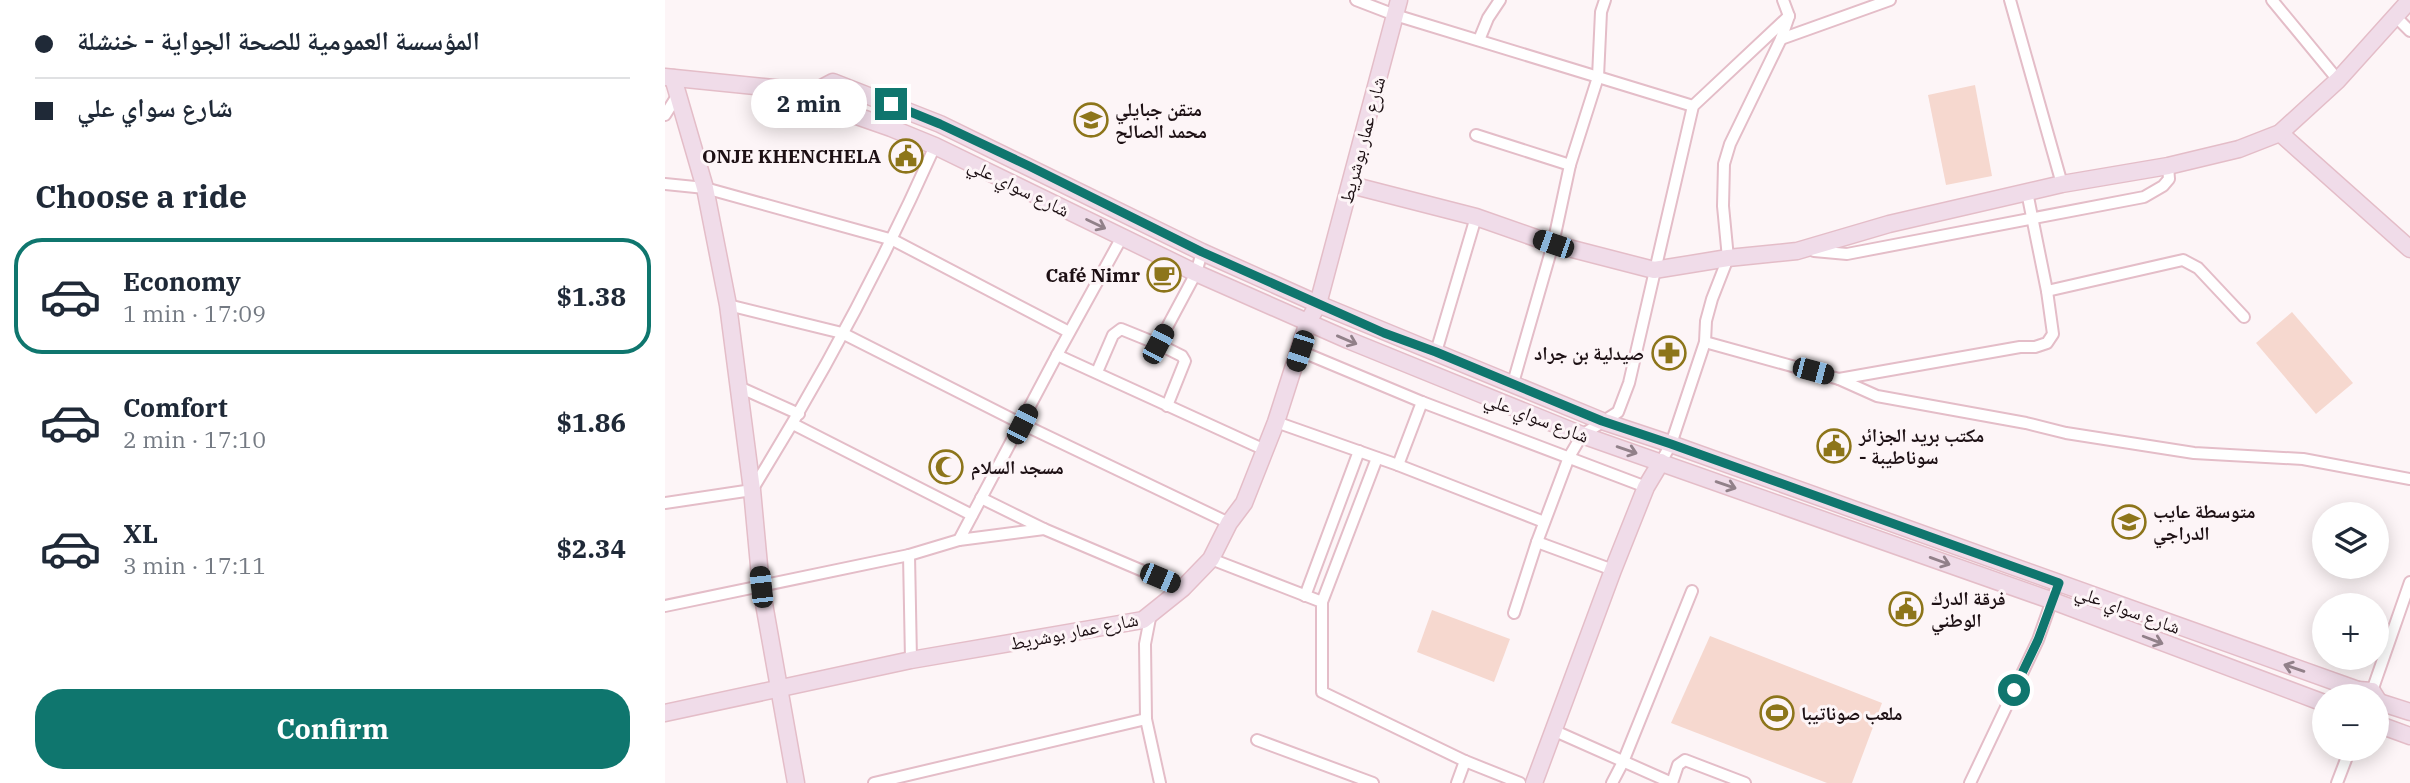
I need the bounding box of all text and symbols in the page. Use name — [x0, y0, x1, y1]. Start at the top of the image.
text: المؤسسة العمومية للصحة الجواية - خنشلة — [77, 23, 480, 57]
street label: شارع عمار بوشريط — [1334, 74, 1390, 206]
callout: 2 min — [751, 80, 867, 128]
text: 2 min — [777, 88, 841, 118]
route end — [875, 88, 907, 120]
text: شارع سواي علي — [77, 90, 233, 124]
place label: متقن جبايلي محمد الصالح — [1115, 97, 1207, 144]
school or university icon: متقن جبايلي محمد الصالح — [1072, 101, 1110, 139]
public building icon: ONJE KHENCHELA — [887, 137, 925, 175]
place label: ONJE KHENCHELA — [702, 144, 882, 168]
street label: شارع سواي علي — [963, 152, 1074, 225]
text: Choose a ride — [35, 175, 247, 217]
one-way arrow — [1085, 218, 1106, 232]
car — [1530, 227, 1577, 261]
cafe icon: Café Nimr — [1145, 256, 1183, 294]
place label: Café Nimr — [1046, 263, 1141, 287]
text: Economy — [123, 264, 241, 298]
icon: car — [39, 265, 102, 328]
text: $1.38 — [556, 279, 626, 313]
text: 1 min · 17:09 — [123, 298, 266, 328]
car — [1139, 321, 1178, 367]
car — [1284, 328, 1317, 374]
one-way arrow — [1336, 334, 1358, 347]
pharmacy icon: صيدلية بن جراد — [1650, 334, 1688, 372]
place label: صيدلية بن جراد — [1534, 341, 1644, 365]
car — [1790, 355, 1837, 387]
street label: شارع سواي علي — [1480, 386, 1593, 451]
text: Comfort — [123, 390, 228, 424]
icon: car — [39, 391, 102, 454]
car — [1004, 401, 1041, 447]
text: $1.86 — [556, 405, 626, 439]
place label: مكتب بريد الجزائر - سوناطيبة — [1858, 423, 1984, 469]
text: 2 min · 17:10 — [123, 424, 266, 454]
public building icon: مكتب بريد الجزائر - سوناطيبة — [1815, 427, 1853, 465]
one-way arrow — [1616, 445, 1638, 458]
mosque icon: مسجد السلام — [927, 448, 965, 486]
place label: مسجد السلام — [971, 455, 1064, 481]
one-way arrow — [1714, 480, 1736, 492]
place label: متوسطة عايب الدراجي — [2153, 499, 2255, 549]
map controls — [2312, 502, 2389, 761]
button: layers — [2312, 502, 2389, 579]
school or university icon: متوسطة عايب الدراجي — [2110, 503, 2148, 541]
text: XL — [123, 516, 158, 550]
icon: car — [39, 517, 102, 580]
text: $2.34 — [556, 531, 626, 565]
text: 3 min · 17:11 — [123, 550, 266, 580]
one-way arrow — [1928, 556, 1950, 568]
car — [1137, 560, 1184, 596]
car — [749, 565, 774, 609]
street label: شارع سواي علي — [2071, 579, 2184, 643]
place label: فرقة الدرك الوطني — [1931, 586, 2006, 636]
public building icon: فرقة الدرك الوطني — [1887, 590, 1925, 628]
button: + — [2312, 593, 2389, 670]
street label: شارع عمار بوشريط — [1008, 607, 1140, 655]
one-way arrow — [2142, 634, 2164, 647]
one-way arrow — [2283, 660, 2305, 673]
route start — [1998, 674, 2030, 706]
button: − — [2312, 684, 2389, 761]
button: Confirm — [35, 689, 630, 769]
sports icon: ملعب صوناتيبا — [1758, 694, 1796, 732]
place label: ملعب صوناتيبا — [1801, 701, 1903, 725]

